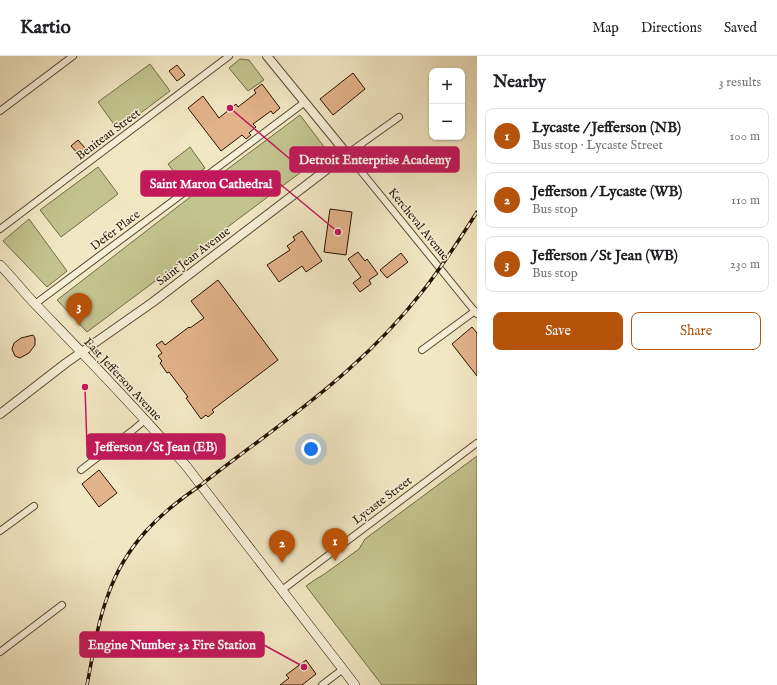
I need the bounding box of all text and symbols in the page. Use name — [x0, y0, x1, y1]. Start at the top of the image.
text: Kartio — [20, 16, 71, 40]
text: Map — [592, 19, 619, 37]
text: Directions — [641, 19, 702, 37]
text: Saved — [724, 19, 757, 37]
map controls — [429, 68, 465, 140]
button: + — [429, 68, 465, 104]
text: Nearby — [493, 72, 546, 93]
text: 3 results — [719, 74, 761, 91]
button: − — [429, 104, 465, 140]
street label: Beniteau Street — [73, 105, 143, 163]
text: Lycaste / Jefferson (NB) — [532, 118, 681, 137]
text: 1 — [505, 128, 509, 145]
text: 100 m — [730, 128, 760, 145]
text: Bus stop · Lycaste Street — [532, 137, 663, 154]
callout: Detroit Enterprise Academy — [290, 147, 459, 172]
text: Detroit Enterprise Academy — [299, 152, 452, 169]
callout: Saint Maron Cathedral — [141, 171, 280, 196]
text: Saint Maron Cathedral — [150, 176, 273, 193]
text: Jefferson / Lycaste (WB) — [532, 182, 682, 201]
street label: Kercheval Avenue — [385, 185, 453, 264]
text: 2 — [504, 192, 510, 209]
text: 110 m — [731, 192, 760, 209]
text: Bus stop — [532, 201, 578, 218]
street label: Defer Place — [88, 207, 143, 254]
street label: Saint Jean Avenue — [153, 223, 234, 290]
text: Jefferson / St Jean (WB) — [532, 246, 678, 265]
text: 3 — [505, 256, 509, 273]
text: 230 m — [730, 256, 760, 273]
text: Bus stop — [532, 265, 578, 282]
pin: 3 — [66, 293, 92, 326]
button: Save — [493, 312, 623, 350]
button: Share — [631, 312, 761, 350]
street label: East Jefferson Avenue — [80, 335, 165, 425]
callout: Jefferson / St Jean (EB) — [87, 434, 225, 459]
text: Jefferson / St Jean (EB) — [93, 439, 217, 456]
your location — [301, 439, 321, 459]
street label: Lycaste Street — [350, 473, 415, 528]
pin: 1 — [322, 528, 348, 561]
pin: 2 — [269, 530, 295, 563]
callout: Engine Number 32 Fire Station — [80, 632, 264, 657]
text: Engine Number 32 Fire Station — [88, 637, 256, 654]

